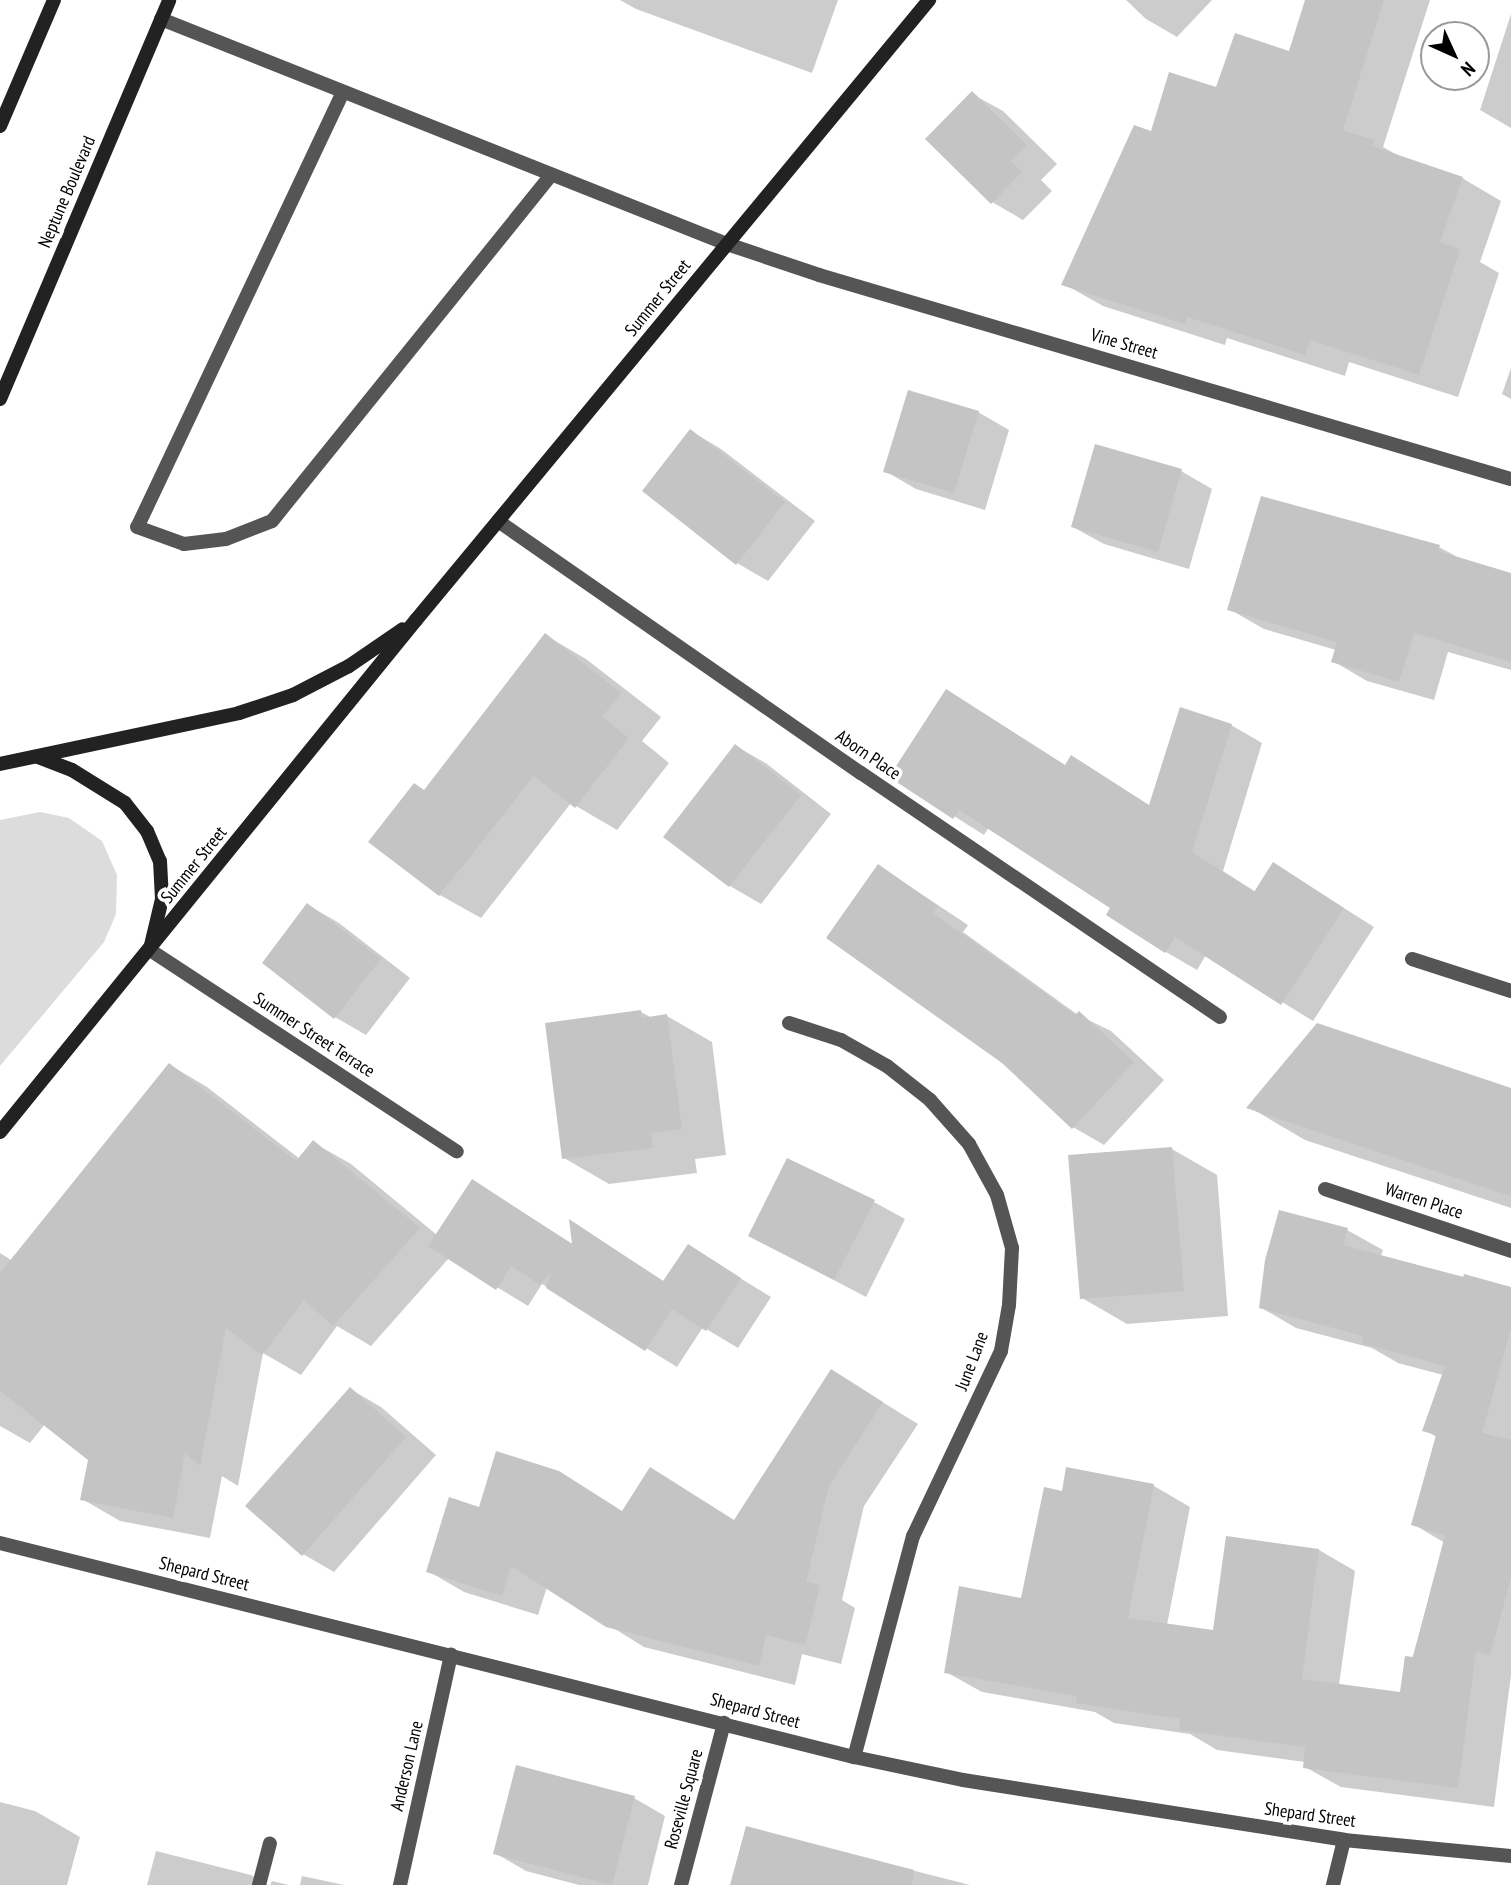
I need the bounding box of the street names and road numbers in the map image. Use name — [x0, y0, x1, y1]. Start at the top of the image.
street label: Neptune Boulevard — [34, 133, 100, 251]
street label: Summer Street — [621, 255, 695, 341]
street label: Vine Street — [1088, 324, 1160, 364]
street label: Aborn Place — [831, 725, 905, 785]
street label: Summer Street — [157, 822, 231, 908]
street label: Summer Street Terrace — [249, 988, 379, 1082]
street label: Warren Place — [1382, 1178, 1466, 1224]
street label: June Lane — [951, 1329, 993, 1393]
street label: Shepard Street — [157, 1552, 251, 1596]
street label: Shepard Street — [708, 1689, 802, 1733]
street label: Anderson Lane — [386, 1719, 428, 1813]
street label: Roseville Square — [660, 1747, 708, 1851]
street label: Shepard Street — [1263, 1798, 1357, 1832]

